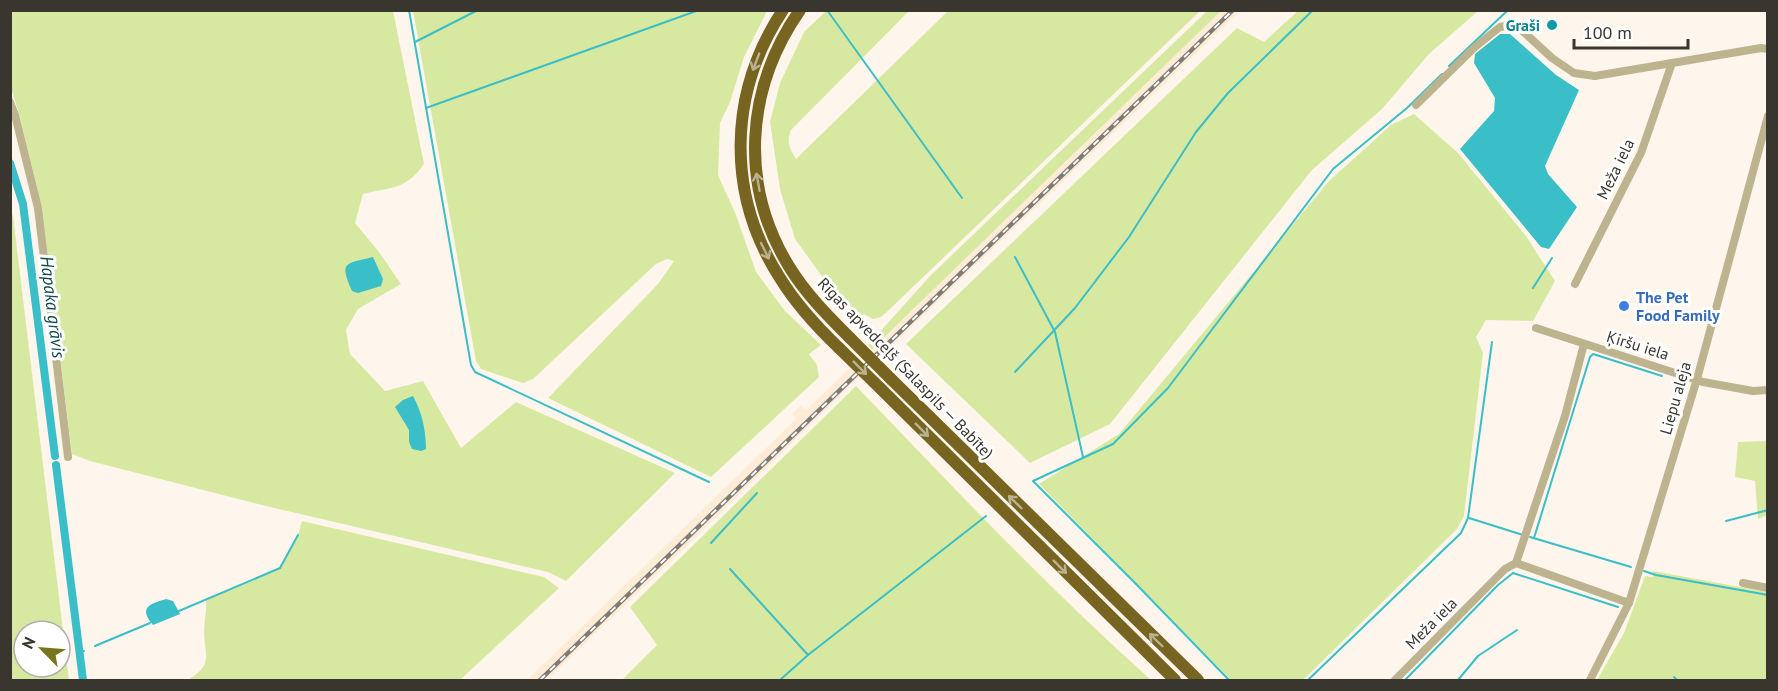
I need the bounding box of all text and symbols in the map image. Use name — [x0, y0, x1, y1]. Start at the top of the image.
scale bar — [1574, 12, 1688, 50]
place label: Graši — [1506, 15, 1540, 35]
marker: Graši — [1545, 18, 1559, 32]
text: 100 m — [1583, 21, 1632, 44]
one-way arrow — [750, 52, 761, 71]
street label: Meža iela — [1592, 135, 1638, 203]
one-way arrow — [753, 172, 764, 192]
one-way arrow — [760, 242, 772, 260]
water label: Hapaka grāvis — [35, 254, 71, 360]
street label: Rīgas apvedceļš (Salaspils — Babīte) — [814, 273, 998, 463]
place label: The Pet Food Family — [1636, 287, 1720, 325]
marker: The Pet Food Family — [1617, 299, 1631, 313]
street label: Ķiršu iela — [1604, 326, 1672, 364]
street label: Liepu aleja — [1655, 359, 1695, 437]
one-way arrow — [852, 361, 867, 376]
one-way arrow — [914, 422, 929, 437]
one-way arrow — [1008, 495, 1023, 509]
one-way arrow — [1053, 559, 1068, 574]
street label: Meža iela — [1401, 593, 1461, 653]
north arrow — [12, 619, 72, 679]
one-way arrow — [1148, 632, 1163, 647]
text: N — [17, 634, 40, 652]

